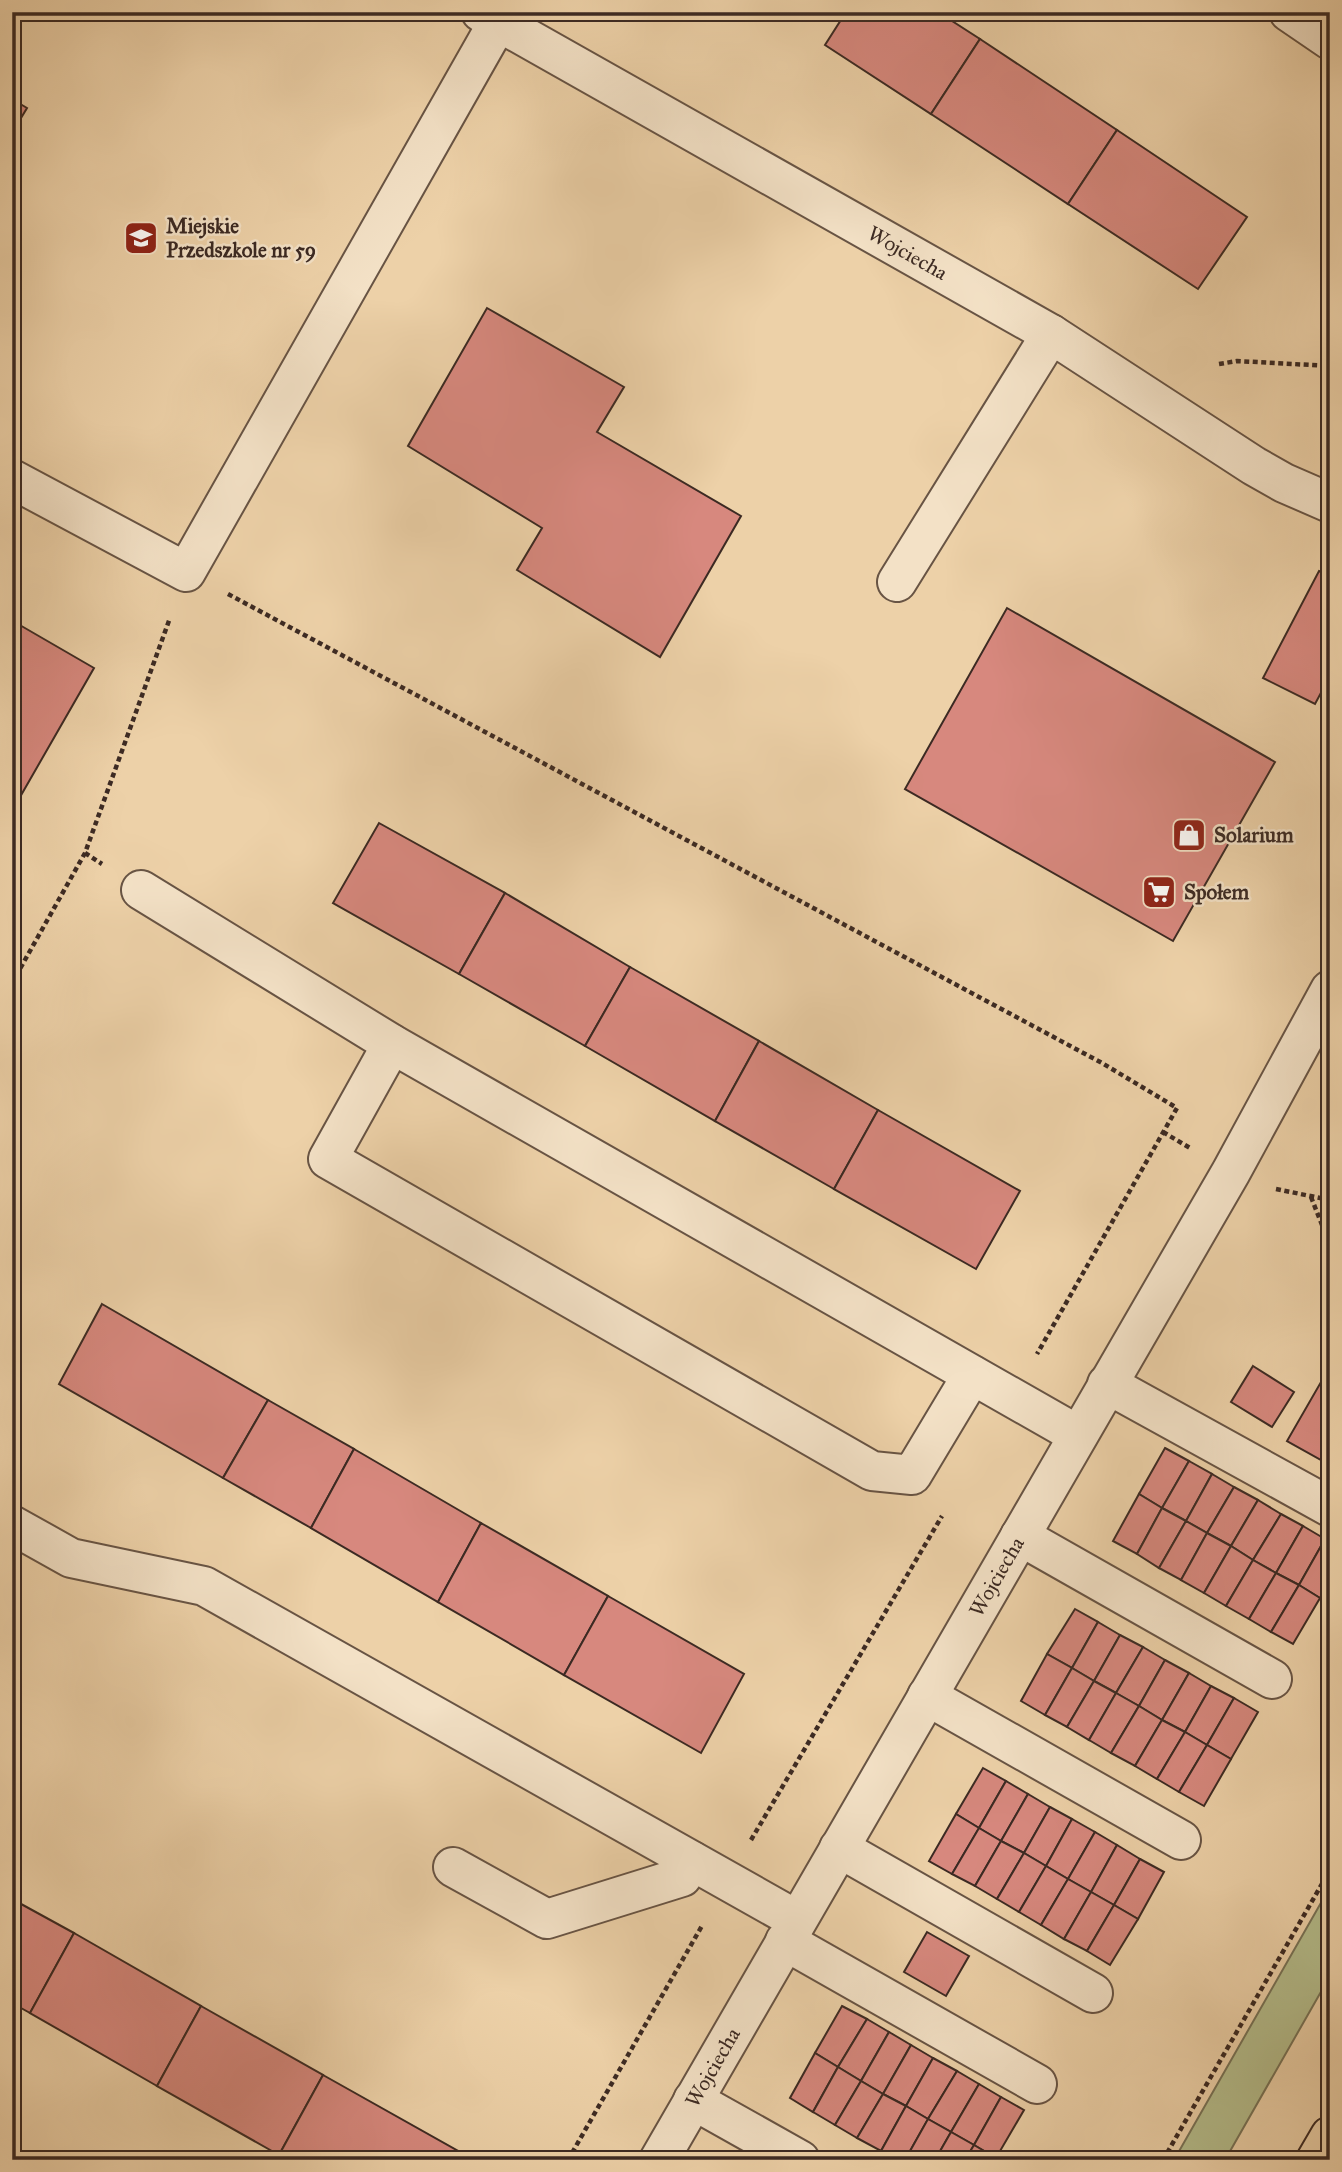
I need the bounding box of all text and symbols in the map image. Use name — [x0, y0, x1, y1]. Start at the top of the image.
place label: Miejskie Przedszkole nr 59 — [166, 213, 316, 263]
school or university icon: Miejskie Przedszkole nr 59 — [122, 219, 160, 257]
street label: Wojciecha — [863, 220, 952, 286]
shop icon: Solarium — [1170, 816, 1208, 854]
place label: Solarium — [1214, 822, 1294, 848]
supermarket icon: Społem — [1140, 873, 1178, 911]
place label: Społem — [1184, 879, 1250, 905]
street label: Wojciecha — [963, 1532, 1030, 1621]
street label: Wojciecha — [679, 2023, 746, 2112]

